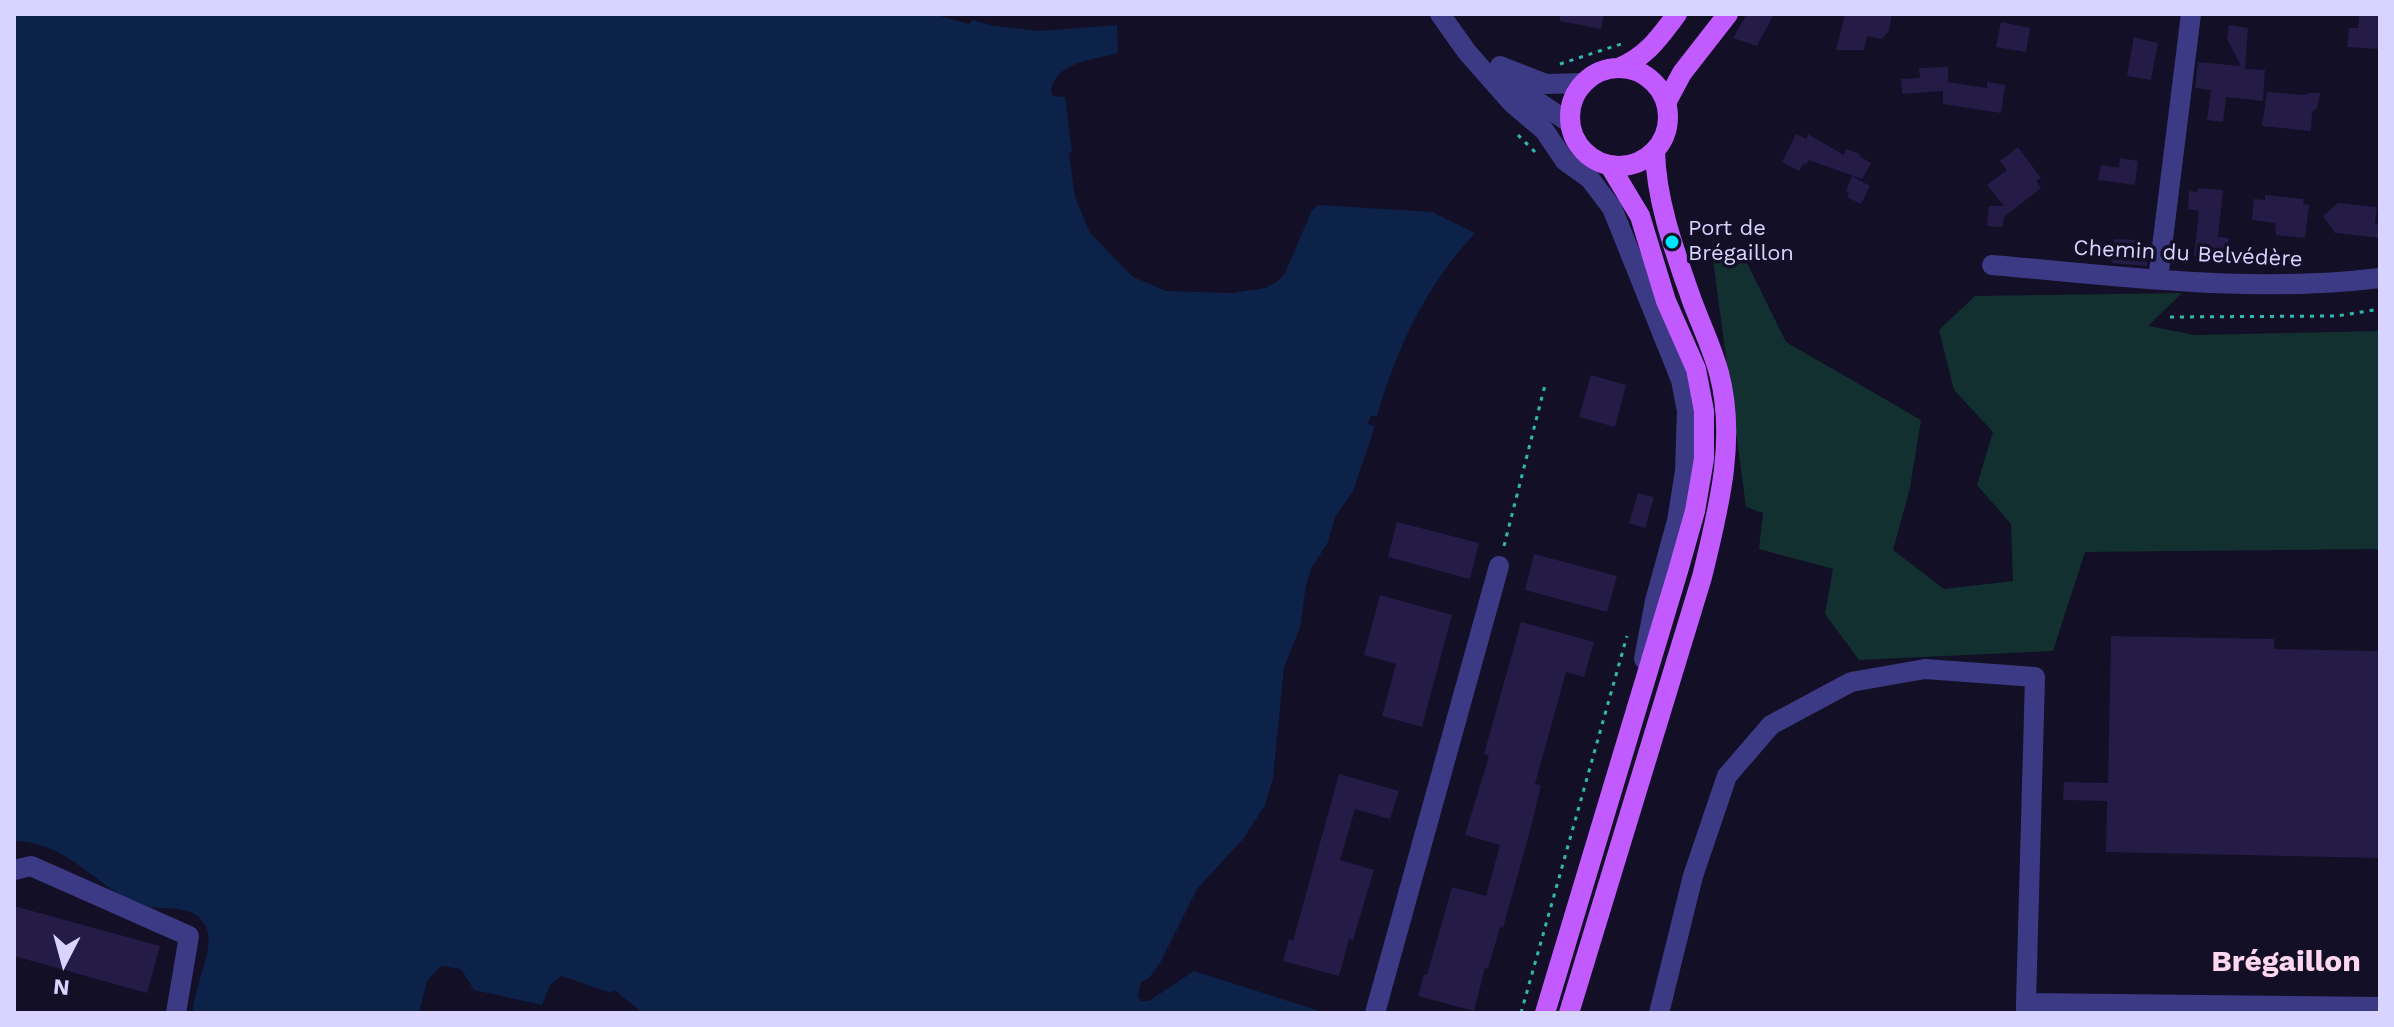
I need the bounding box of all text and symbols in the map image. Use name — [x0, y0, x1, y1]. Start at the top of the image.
place label: Port de Brégaillon — [1688, 216, 1794, 268]
marker: Port de Brégaillon — [1663, 233, 1681, 251]
street label: Chemin du Belvédère — [2073, 235, 2303, 273]
north arrow — [24, 923, 104, 1003]
district label: Brégaillon — [2211, 944, 2361, 980]
text: N — [52, 974, 71, 1001]

